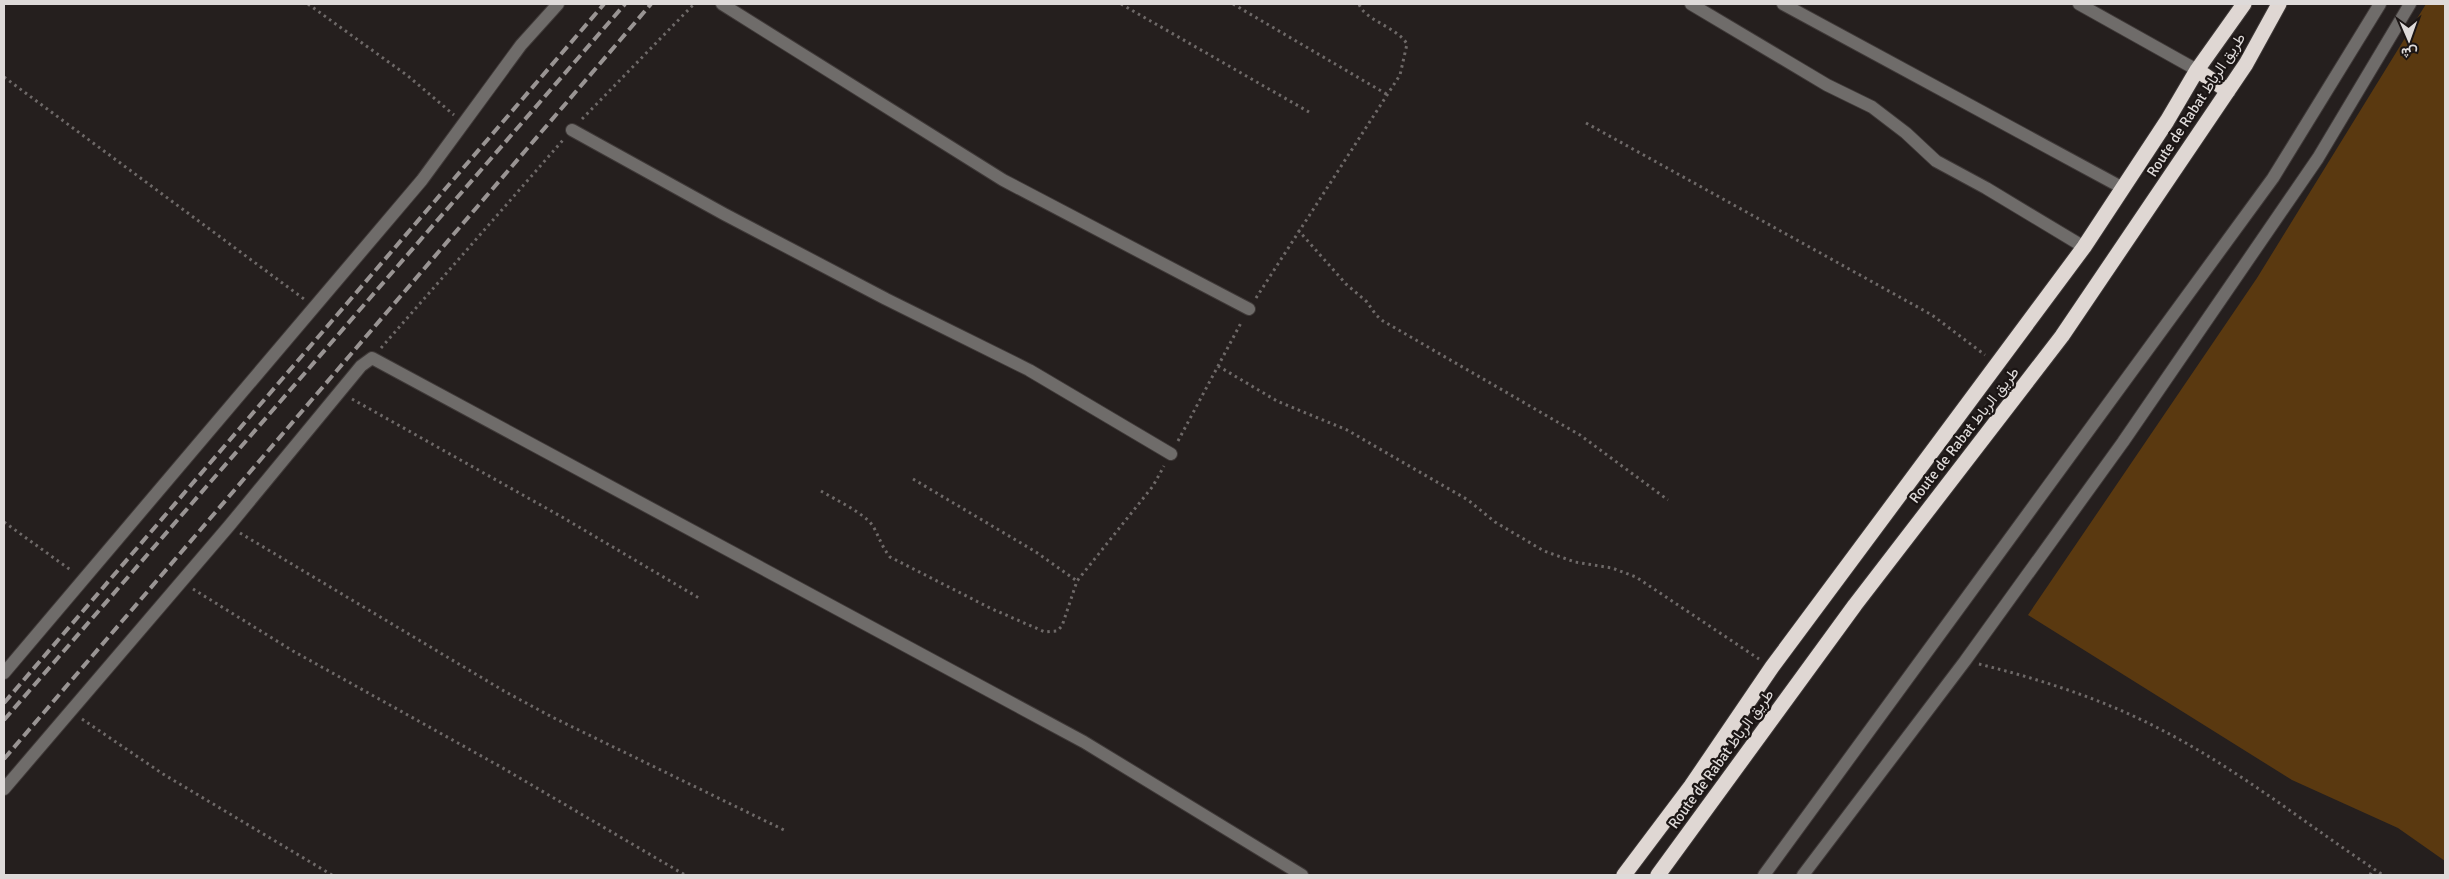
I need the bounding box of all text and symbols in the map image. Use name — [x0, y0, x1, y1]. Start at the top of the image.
north arrow — [2384, 15, 2434, 65]
street label: Route de Rabat طريق الرباط — [2143, 30, 2250, 181]
text: ش — [2401, 44, 2418, 61]
street label: Route de Rabat طريق الرباط — [1905, 363, 2024, 507]
street label: Route de Rabat طريق الرباط — [1664, 686, 1779, 833]

